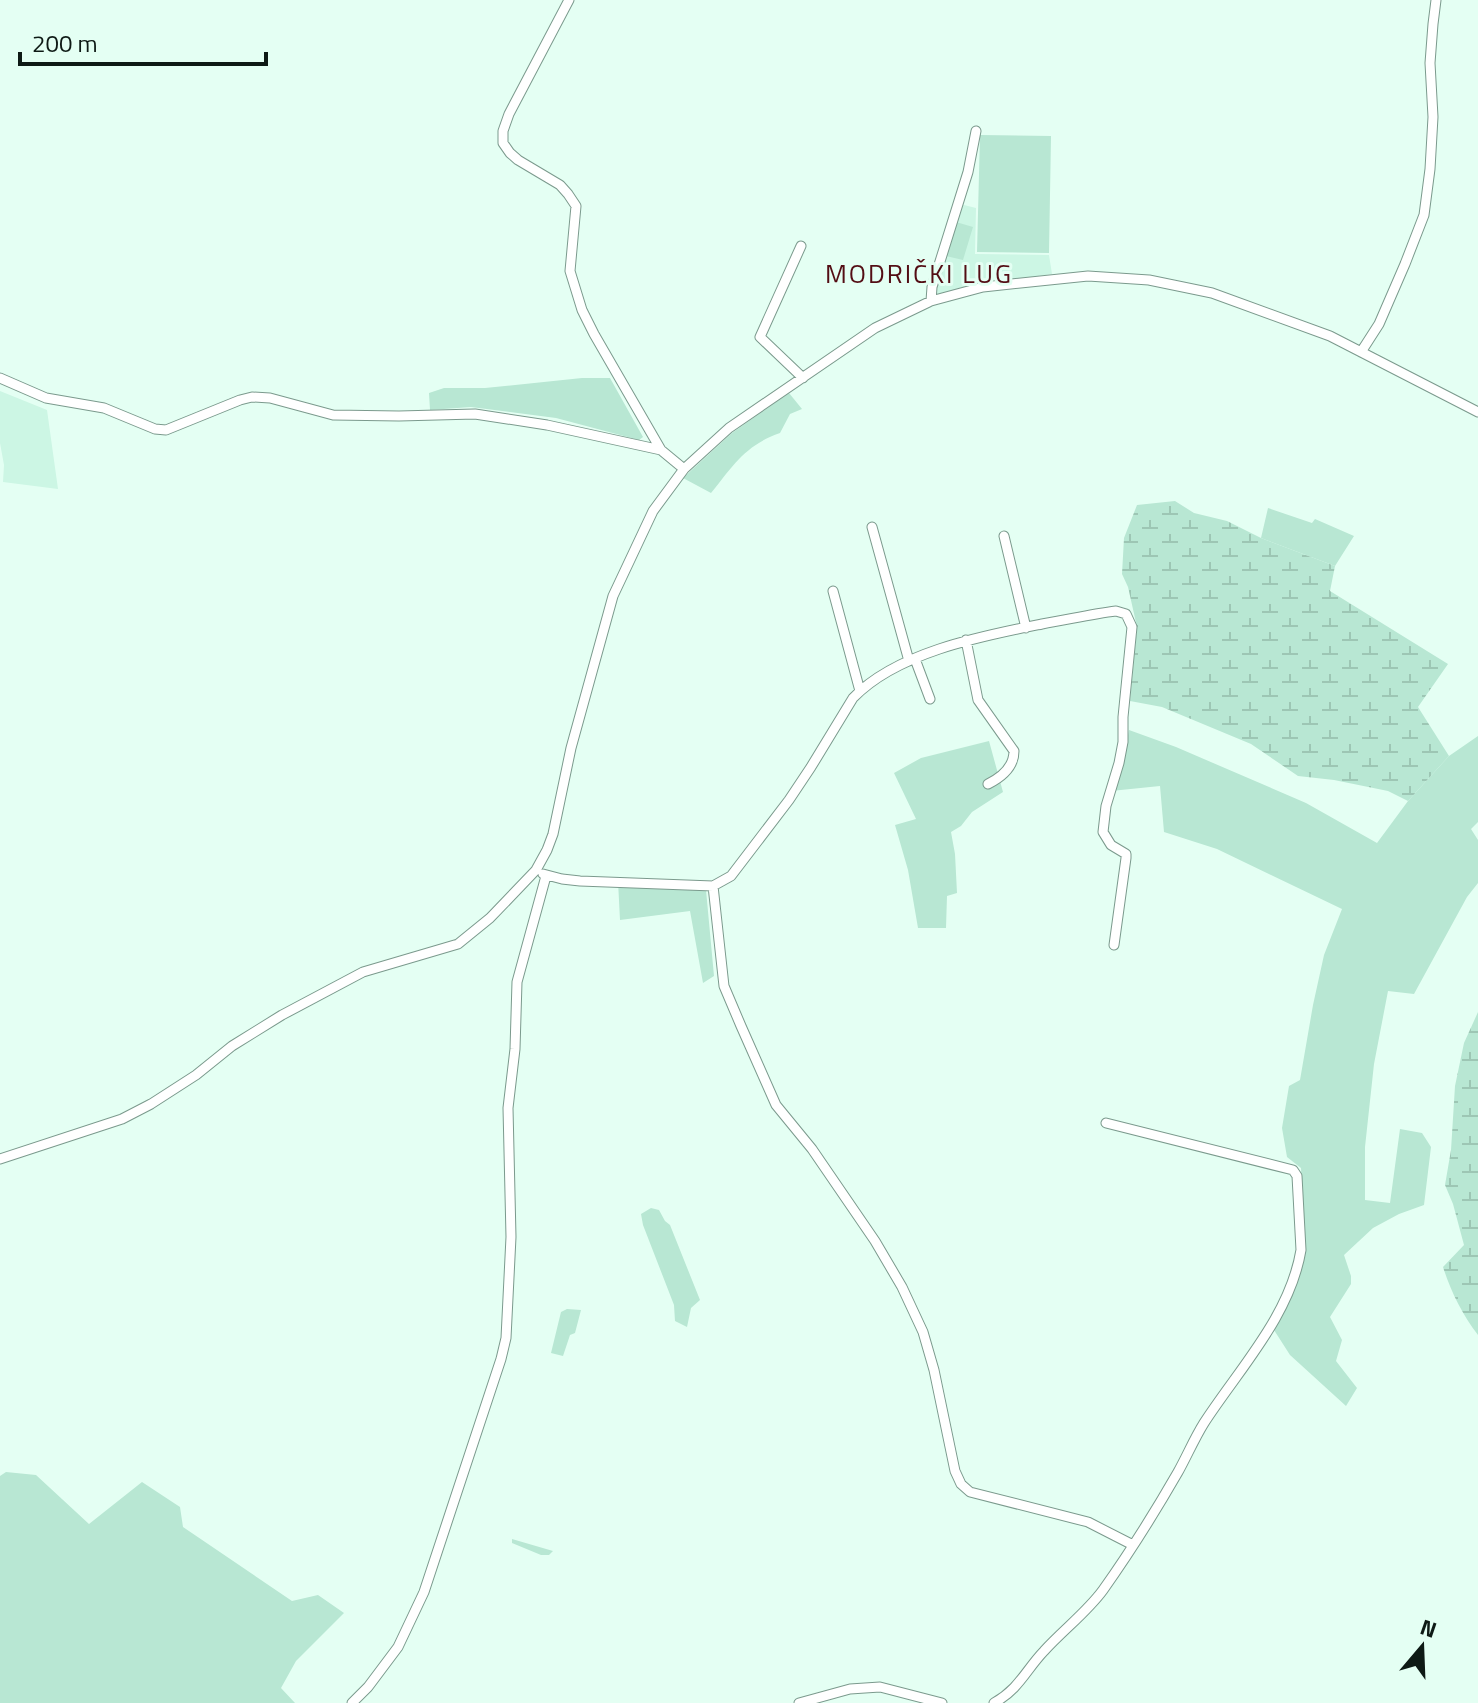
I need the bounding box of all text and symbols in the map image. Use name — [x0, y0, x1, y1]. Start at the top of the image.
scale bar — [20, 16, 266, 66]
text: 200 m — [32, 25, 98, 61]
district label: MODRIČKI LUG — [825, 254, 1013, 293]
north arrow — [1382, 1607, 1462, 1687]
text: N — [1416, 1610, 1441, 1647]

